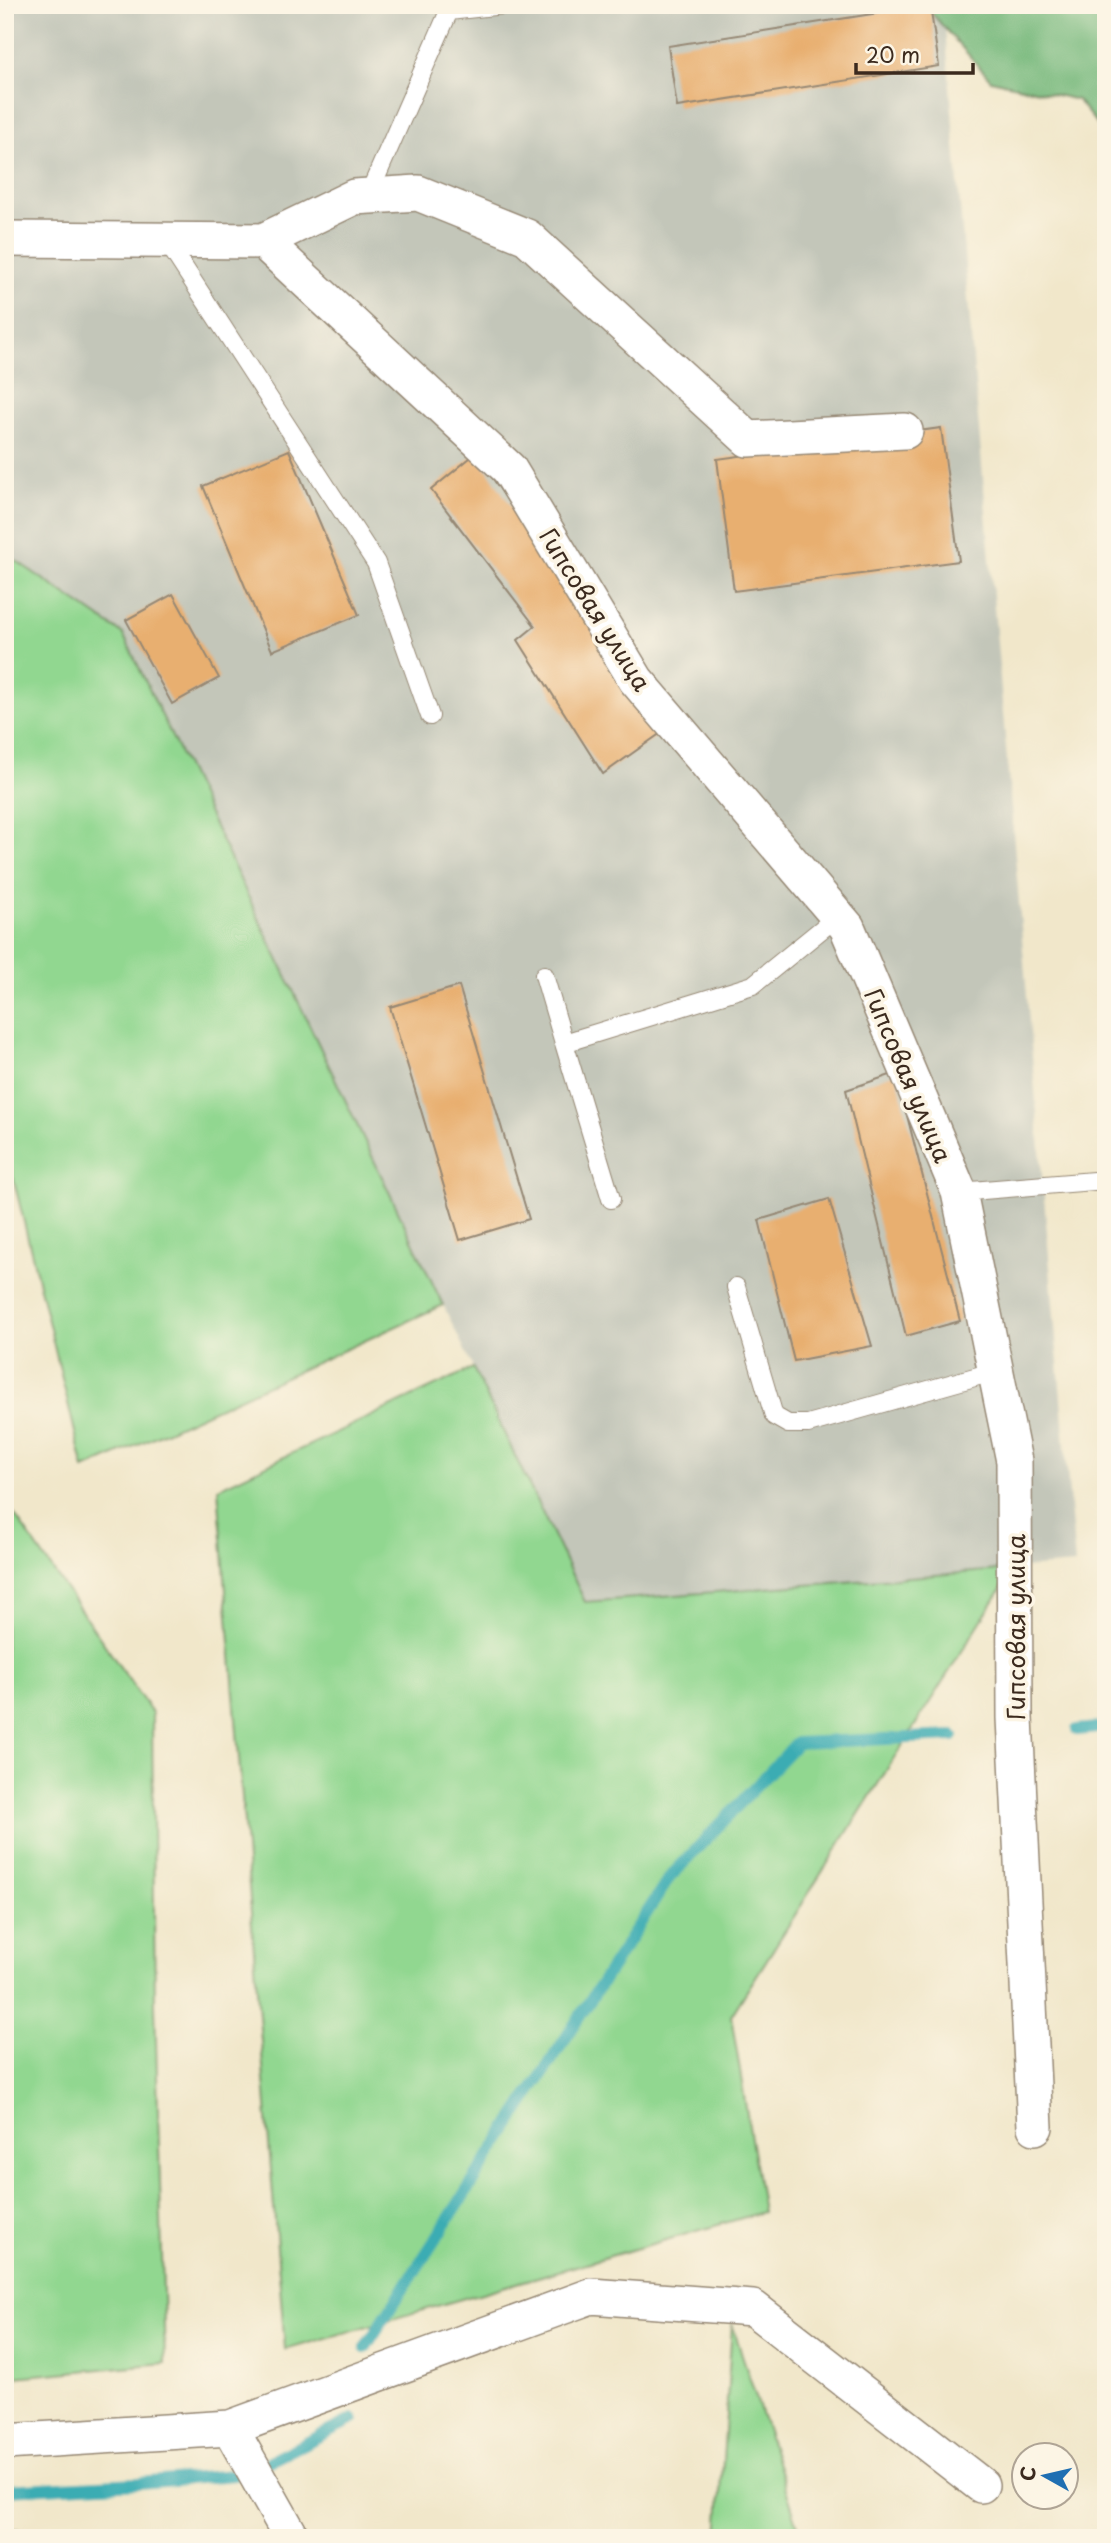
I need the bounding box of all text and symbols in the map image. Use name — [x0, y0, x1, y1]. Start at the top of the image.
scale bar — [856, 32, 973, 76]
text: 20 m — [866, 38, 920, 70]
street label: Гипсовая улица — [531, 520, 661, 698]
street label: Гипсовая улица — [856, 982, 962, 1168]
street label: Гипсовая улица — [997, 1534, 1033, 1720]
north arrow — [1010, 2442, 1080, 2512]
text: С — [1012, 2464, 1042, 2483]

